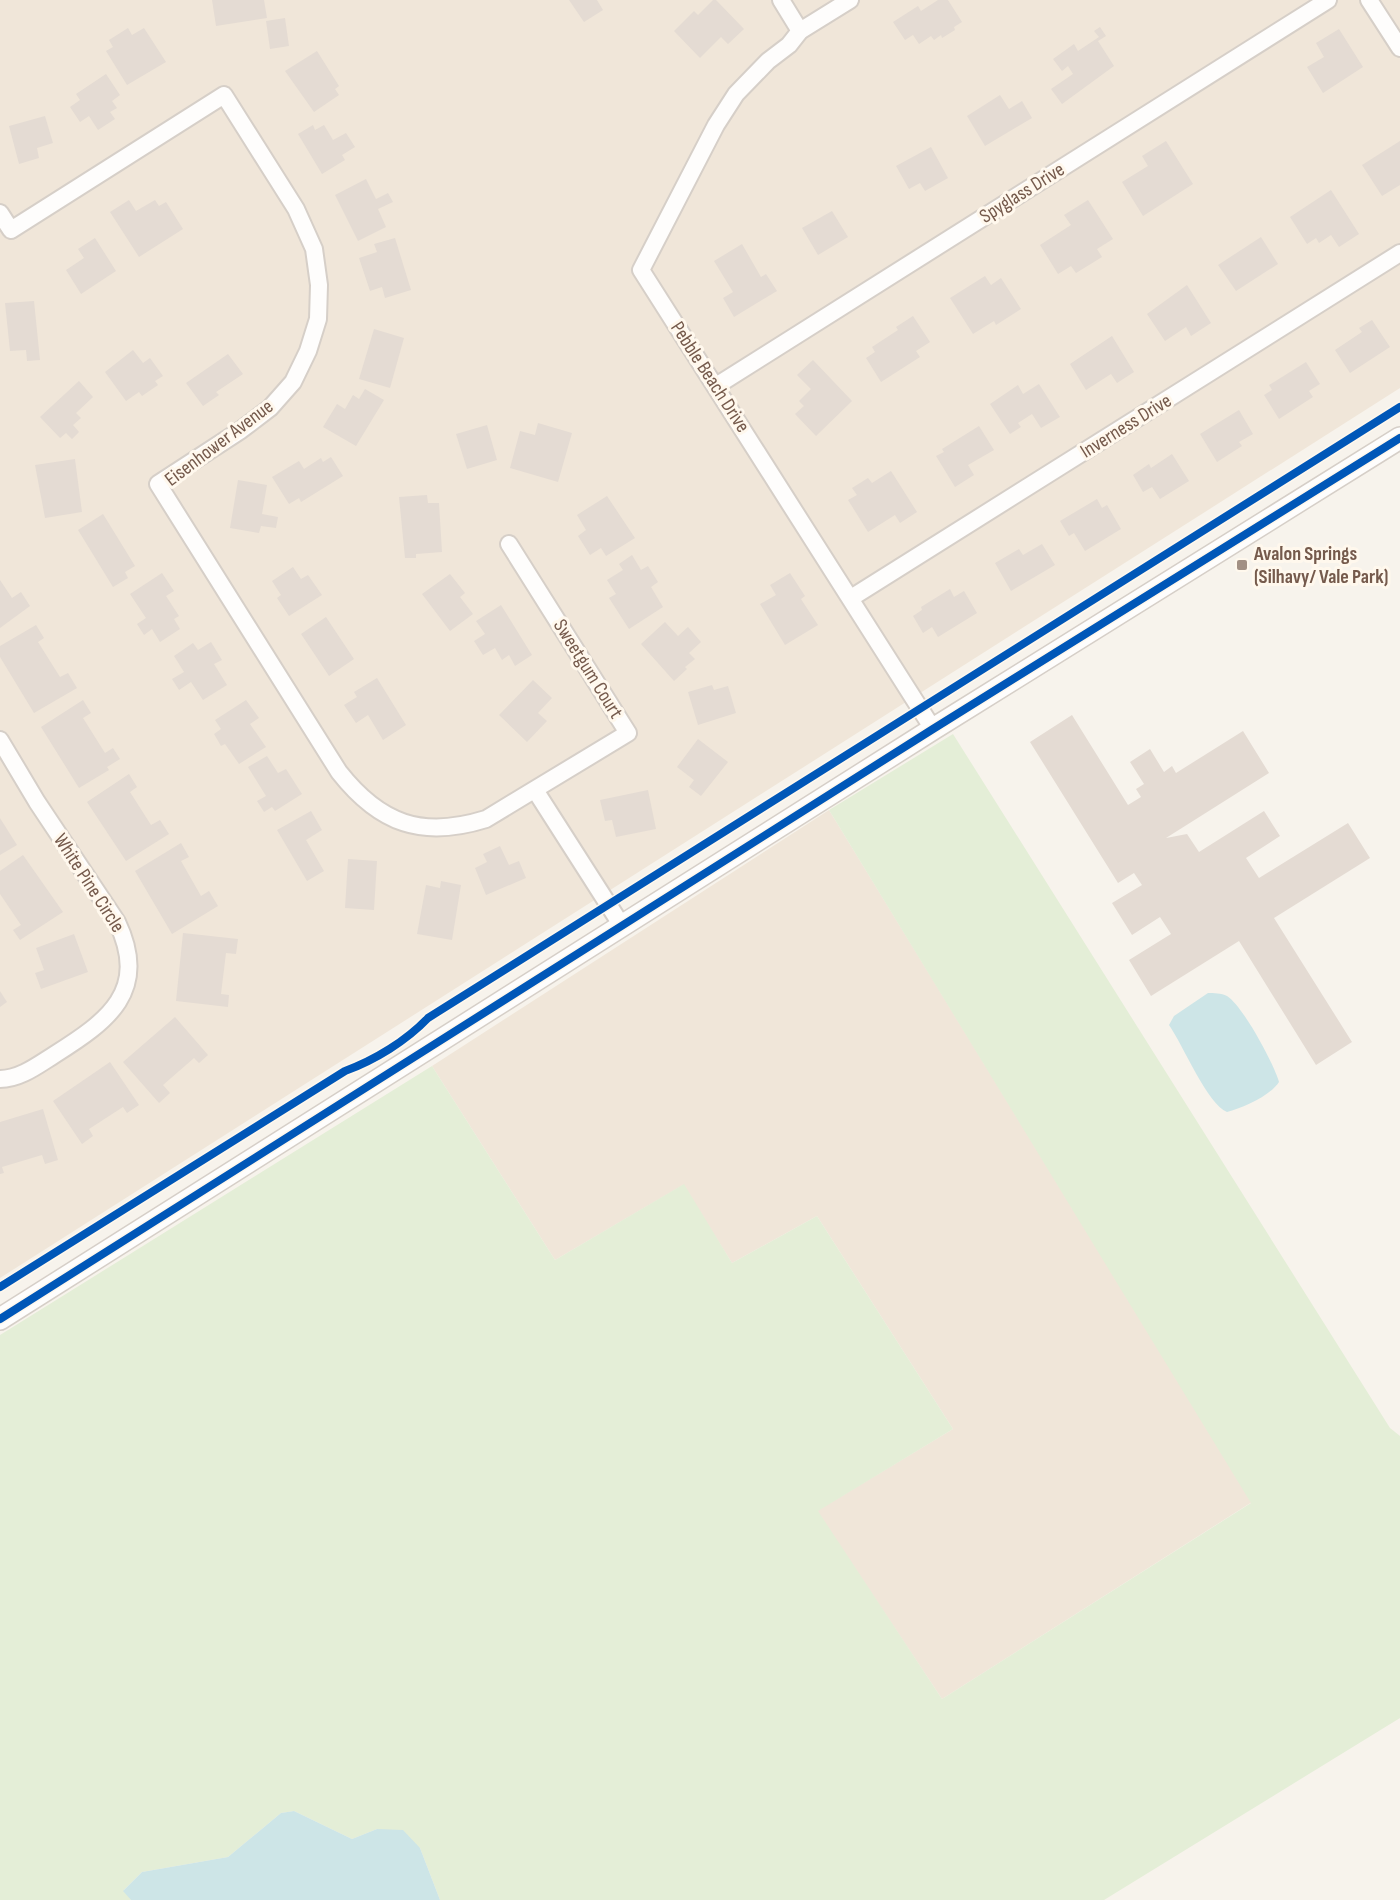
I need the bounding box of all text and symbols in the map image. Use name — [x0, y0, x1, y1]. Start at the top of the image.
street label: Spyglass Drive — [975, 158, 1069, 228]
street label: Pebble Beach Drive — [665, 317, 755, 437]
street label: Inverness Drive — [1076, 389, 1176, 463]
street label: Eisenhower Avenue — [160, 394, 278, 492]
place label: Avalon Springs (Silhavy/ Vale Park) — [1253, 542, 1388, 589]
marker: Avalon Springs (Silhavy/ Vale Park) — [1235, 558, 1249, 572]
street label: Sweetgum Court — [548, 615, 628, 723]
street label: White Pine Circle — [48, 829, 130, 937]

